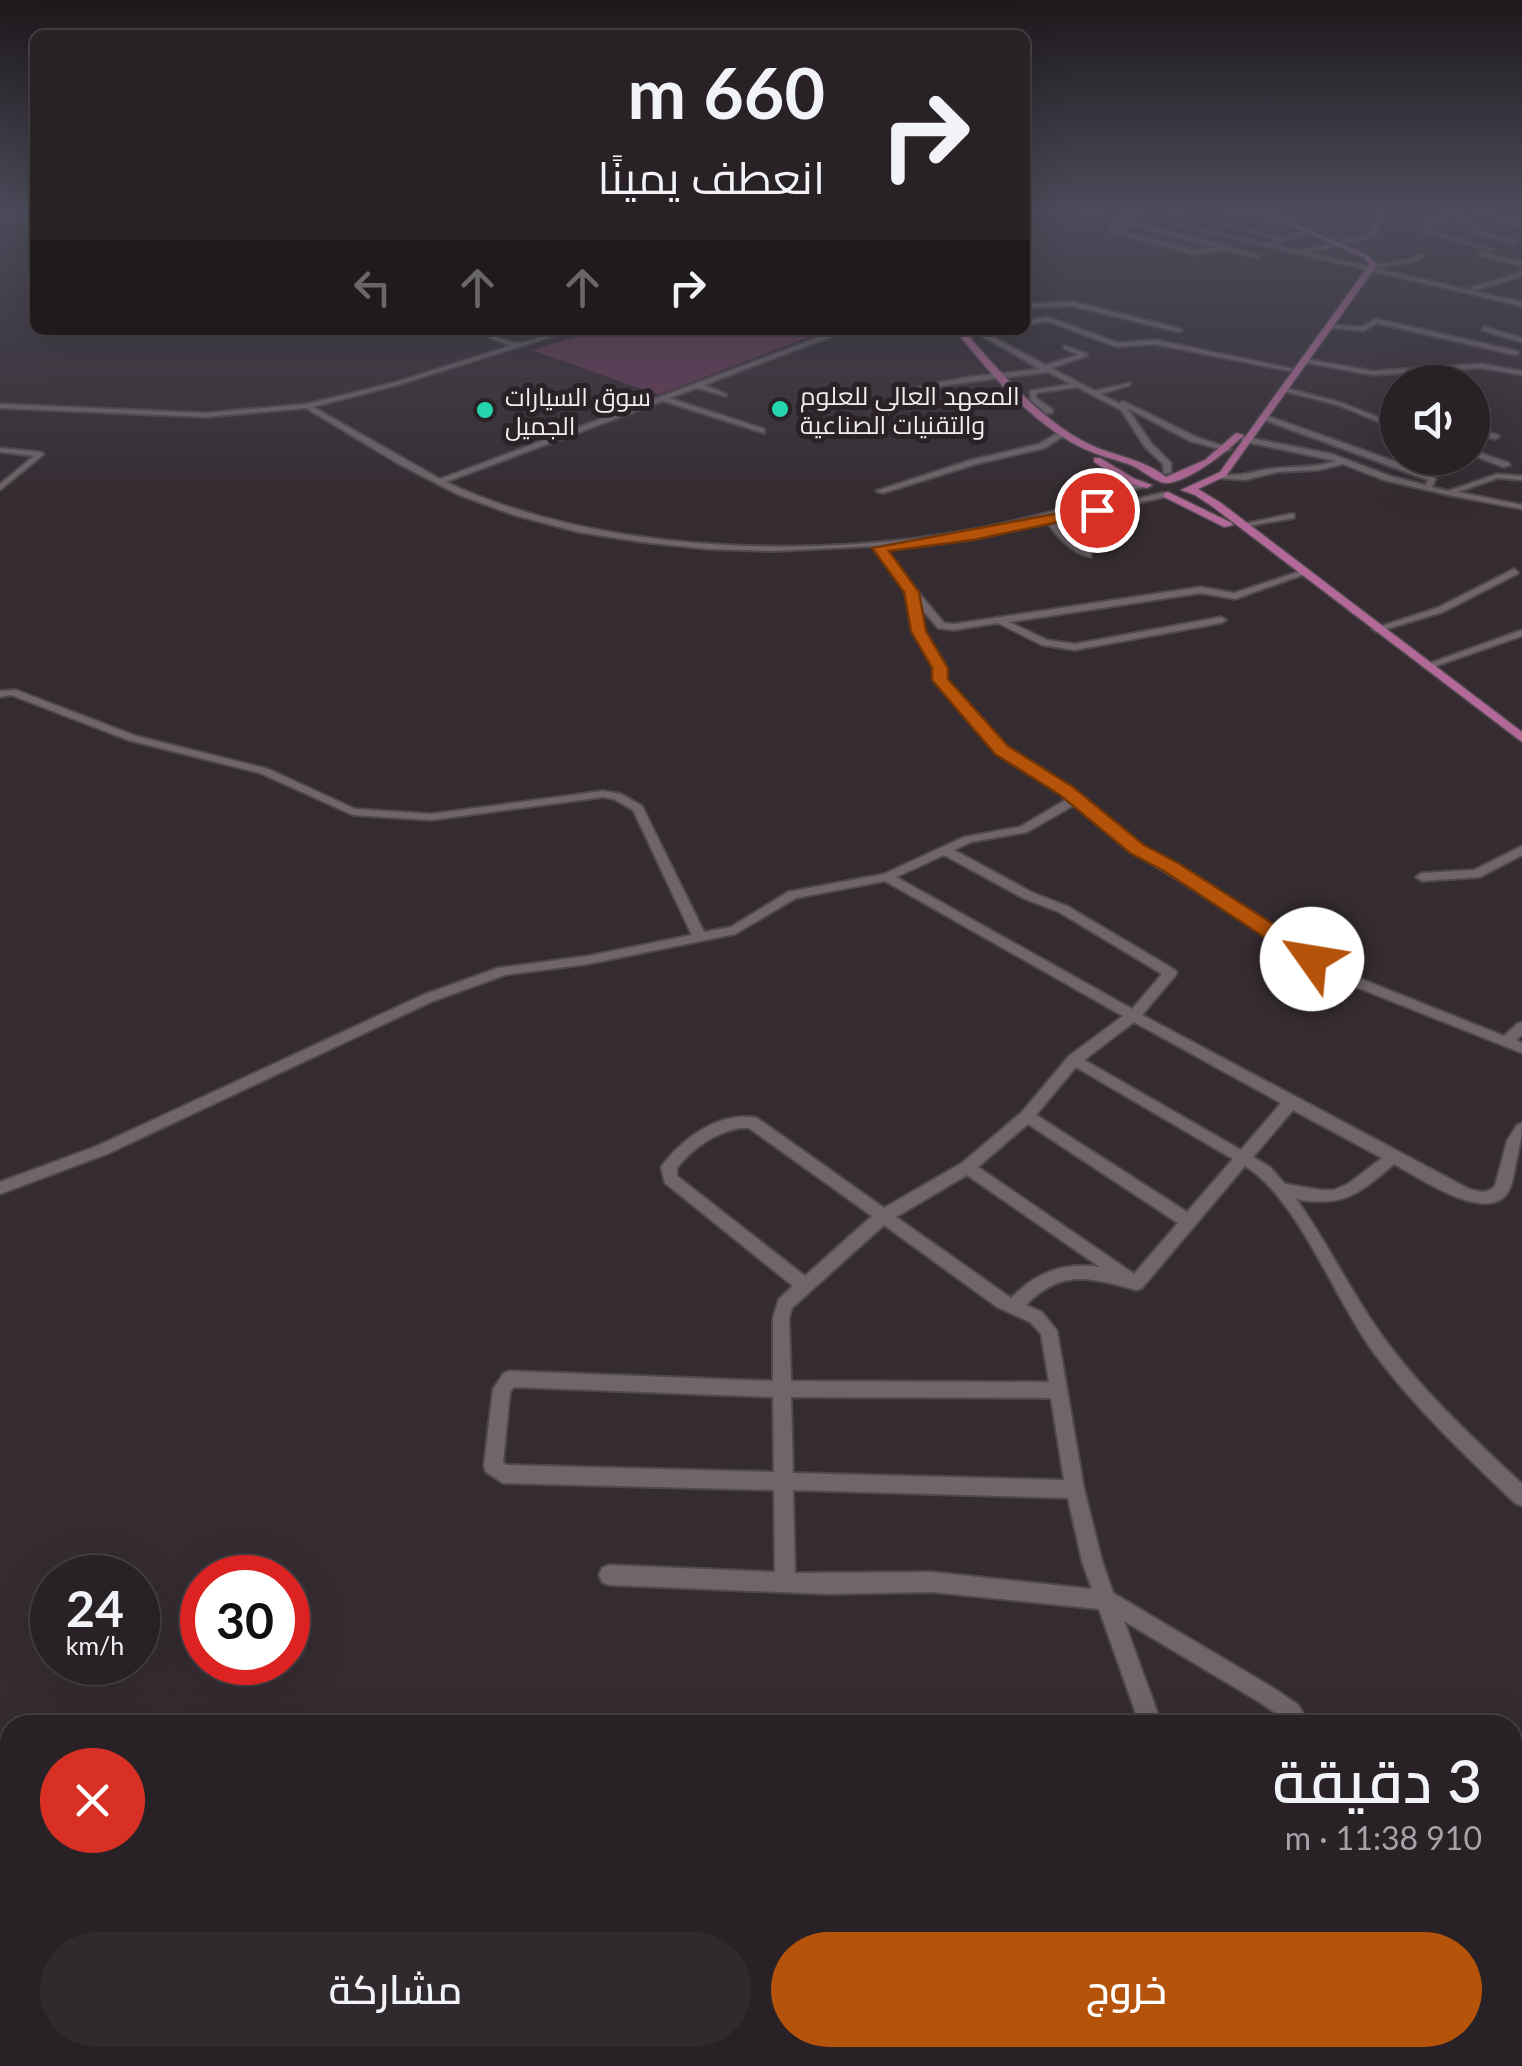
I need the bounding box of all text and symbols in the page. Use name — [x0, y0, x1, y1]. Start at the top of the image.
text: 660 m — [628, 50, 825, 134]
icon: right — [860, 70, 990, 200]
text: انعطف يمينًا — [597, 150, 825, 204]
icon: left — [345, 260, 400, 315]
icon: ahead — [450, 260, 505, 315]
icon: ahead — [555, 260, 610, 315]
icon: right — [660, 260, 715, 315]
map controls — [1380, 365, 1490, 475]
button: sound — [1380, 365, 1490, 475]
place label: المعهد العالي للعلوم والتقنيات الصناعية — [800, 380, 1020, 440]
place label: سوق السيارات الجميل — [505, 381, 651, 441]
marker: المعهد العالي للعلوم والتقنيات الصناعية — [769, 398, 791, 420]
marker: سوق السيارات الجميل — [474, 399, 496, 421]
pin — [1055, 468, 1140, 553]
icon: arrive — [1070, 483, 1125, 538]
position arrow — [1260, 907, 1364, 1011]
speed limit sign: 30 — [180, 1555, 310, 1685]
text: 24 — [66, 1578, 124, 1638]
text: km/h — [66, 1630, 124, 1660]
text: 3 دقيقة — [1272, 1744, 1482, 1816]
button: close — [40, 1748, 145, 1853]
text: 910 m · 11:38 — [1285, 1818, 1482, 1857]
button: مشاركة — [40, 1932, 751, 2047]
button: خروج — [771, 1932, 1482, 2047]

